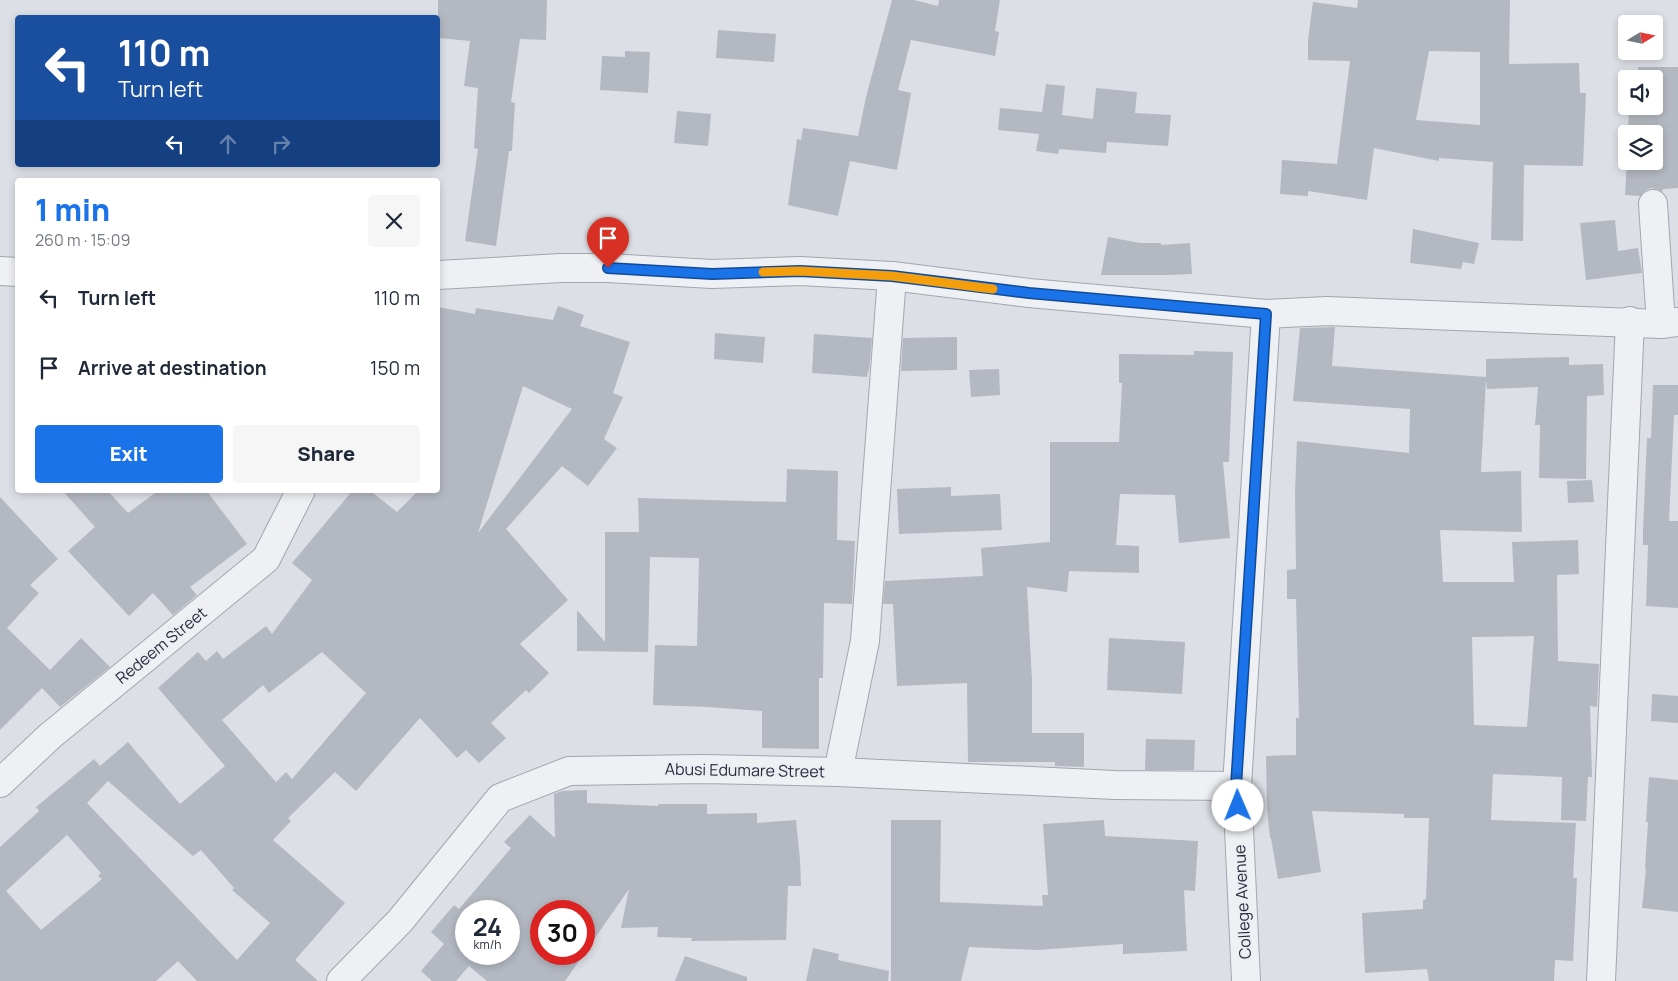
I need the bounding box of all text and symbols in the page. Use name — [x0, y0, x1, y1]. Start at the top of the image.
north arrow — [1618, 15, 1662, 60]
map controls — [1618, 15, 1663, 170]
text: 110 m — [118, 29, 210, 77]
icon: left — [35, 35, 100, 100]
button: sound — [1618, 70, 1663, 115]
text: Turn left — [118, 74, 203, 104]
button: layers — [1618, 125, 1663, 170]
icon: left — [161, 130, 189, 158]
icon: ahead — [214, 130, 242, 158]
icon: right — [267, 130, 295, 158]
text: 1 min — [35, 189, 110, 230]
button: close — [368, 195, 420, 247]
pin — [587, 217, 629, 268]
icon: arrive — [594, 224, 622, 252]
text: 260 m · 15:09 — [35, 229, 131, 251]
icon: left — [35, 284, 63, 312]
text: Turn left — [78, 285, 156, 311]
text: 110 m — [374, 285, 420, 311]
icon: arrive — [35, 354, 63, 382]
text: Arrive at destination — [78, 355, 267, 381]
text: 150 m — [370, 355, 420, 381]
button: Exit — [35, 425, 223, 483]
button: Share — [233, 425, 420, 483]
street label: Redeem Street — [111, 601, 211, 689]
street label: Abusi Edumare Street — [665, 758, 825, 782]
position arrow — [1211, 779, 1263, 831]
street label: College Avenue — [1228, 844, 1256, 960]
speed limit sign: 30 — [530, 900, 595, 965]
text: 24 — [473, 909, 502, 944]
text: km/h — [474, 936, 501, 953]

